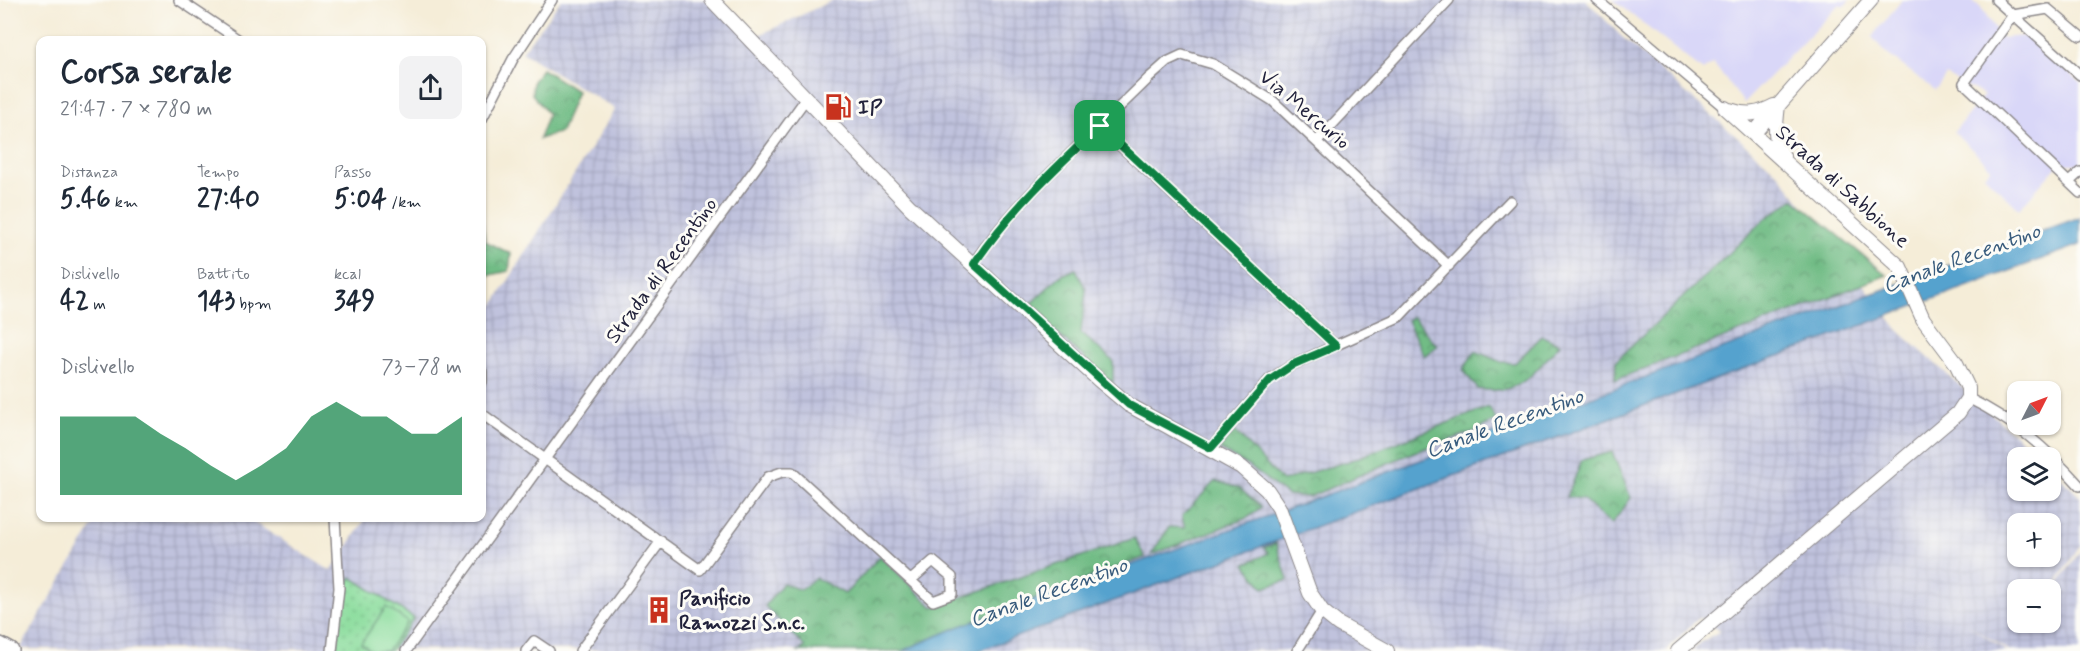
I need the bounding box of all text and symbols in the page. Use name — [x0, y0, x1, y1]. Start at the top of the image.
text: Corsa serale — [60, 51, 232, 95]
button: share — [399, 56, 462, 119]
street label: Via Mercurio — [1253, 63, 1356, 156]
fuel station icon: IP — [823, 92, 853, 122]
place label: IP — [858, 94, 883, 122]
text: 21:47 · 7 × 780 m — [60, 96, 212, 123]
pin — [1074, 100, 1125, 151]
icon: arrive — [1083, 109, 1116, 142]
street label: Strada di Sabbione — [1769, 119, 1916, 255]
text: Distanza — [60, 162, 118, 183]
text: Tempo — [197, 162, 239, 183]
text: Passo — [334, 162, 371, 183]
text: 5.46 — [60, 183, 111, 217]
text: 27:40 — [197, 183, 260, 217]
text: 5:04 — [334, 183, 387, 217]
text: km — [111, 192, 138, 213]
text: /km — [387, 192, 422, 213]
street label: Strada di Recentino — [599, 192, 724, 349]
water label: Canale Recentino — [1879, 217, 2045, 300]
text: Dislivello — [60, 264, 120, 285]
text: Battito — [197, 264, 250, 285]
text: kcal — [334, 264, 361, 285]
text: 42 — [60, 285, 89, 319]
text: 143 — [197, 285, 235, 319]
text: 349 — [334, 285, 375, 319]
text: m — [89, 294, 106, 315]
text: bpm — [235, 294, 272, 315]
text: Dislivello — [60, 354, 135, 381]
text: 73–78 m — [382, 354, 462, 381]
north arrow — [2007, 381, 2061, 435]
map controls — [2007, 381, 2061, 633]
water label: Canale Recentino — [1422, 382, 1588, 465]
button: layers — [2007, 447, 2061, 501]
button: + — [2007, 513, 2061, 567]
water label: Canale Recentino — [966, 551, 1132, 634]
button: − — [2007, 579, 2061, 633]
place label: Panificio Ramozzi S.n.c. — [679, 585, 805, 637]
building icon: Panificio Ramozzi S.n.c. — [644, 595, 674, 625]

